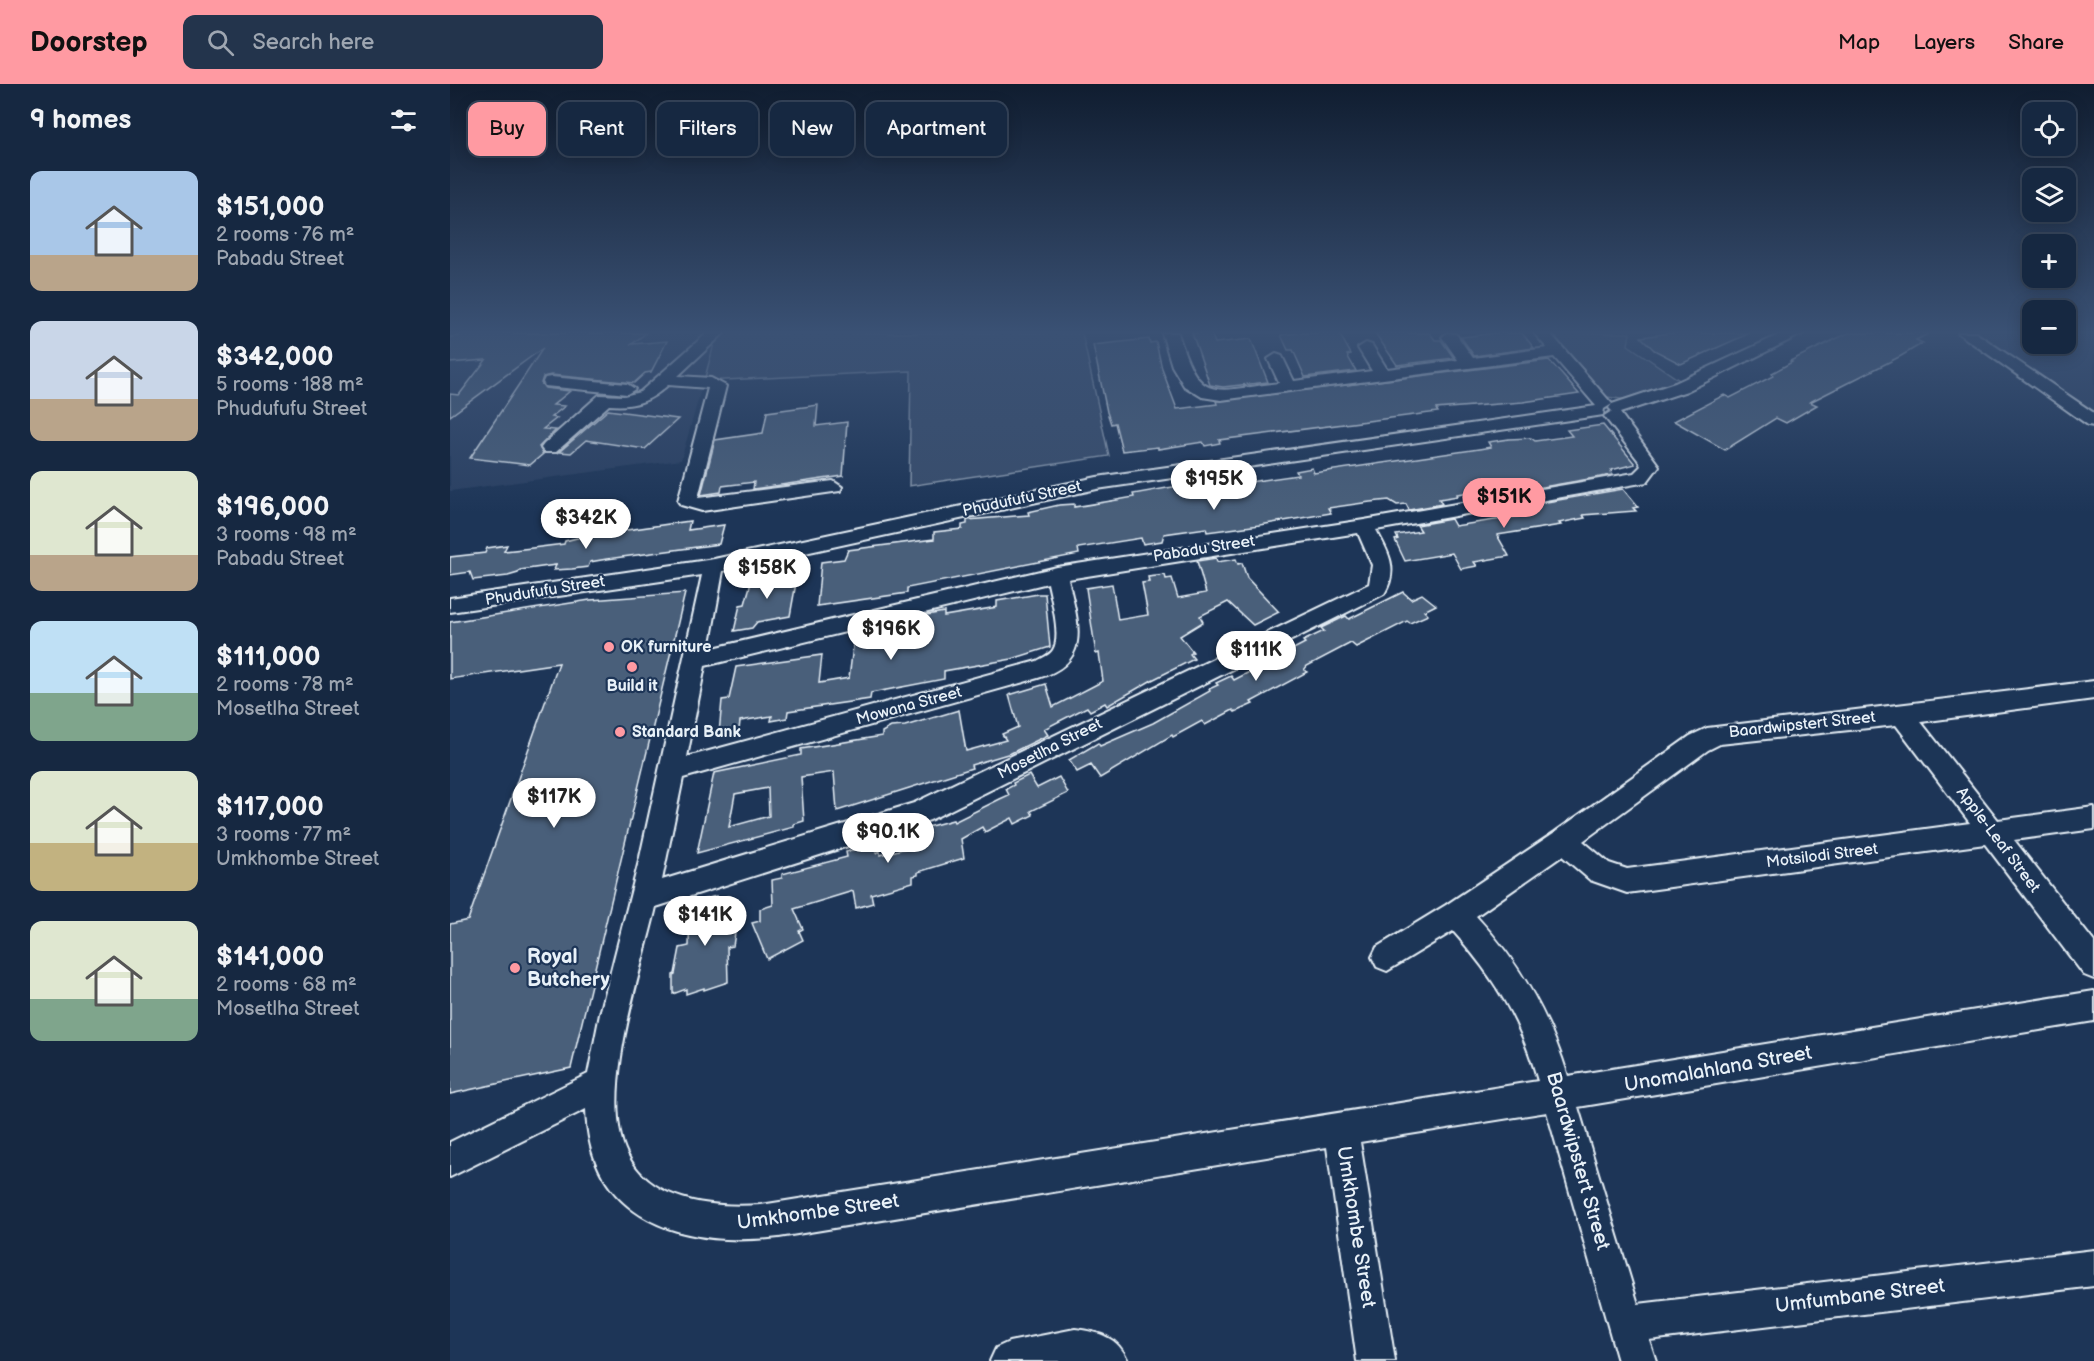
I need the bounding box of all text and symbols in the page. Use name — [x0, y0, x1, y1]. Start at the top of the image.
search box — [183, 15, 603, 69]
text: Doorstep — [30, 26, 147, 59]
icon: search — [204, 26, 237, 59]
text: Search here — [252, 29, 374, 56]
text: Map — [1838, 30, 1880, 55]
text: Layers — [1913, 30, 1975, 55]
text: Share — [2008, 30, 2064, 55]
chip: Buy — [468, 102, 546, 156]
chip: Rent — [558, 102, 645, 156]
chip: Filters — [657, 102, 758, 156]
chip: New — [770, 102, 854, 156]
chip: Apartment — [866, 102, 1007, 156]
map controls — [2022, 102, 2076, 354]
button: locate — [2022, 102, 2076, 156]
icon: filters — [387, 104, 420, 137]
text: 9 homes — [30, 105, 131, 136]
button: layers — [2022, 168, 2076, 222]
text: $151,000 — [216, 192, 324, 223]
icon: home — [78, 195, 150, 267]
text: 2 rooms · 76 m² — [216, 223, 354, 247]
button: + — [2022, 234, 2076, 288]
text: Pabadu Street — [216, 247, 344, 271]
button: − — [2022, 300, 2076, 354]
text: $342,000 — [216, 342, 334, 373]
icon: home — [78, 345, 150, 417]
text: 5 rooms · 188 m² — [216, 373, 364, 397]
text: Phudufufu Street — [216, 397, 367, 421]
pin: $195K — [1172, 460, 1256, 511]
text: $195K — [1185, 467, 1243, 491]
street label: Phudufufu Street — [961, 477, 1083, 521]
pin: $151K — [1462, 478, 1546, 529]
text: $151K — [1476, 485, 1532, 509]
text: $196,000 — [216, 492, 329, 523]
icon: home — [78, 495, 150, 567]
pin: $342K — [544, 499, 628, 550]
text: $342K — [555, 506, 617, 530]
text: 3 rooms · 98 m² — [216, 523, 357, 547]
street label: Pabadu Street — [1152, 532, 1256, 566]
text: Pabadu Street — [216, 547, 344, 571]
pin: $158K — [725, 549, 809, 600]
text: $158K — [738, 556, 796, 580]
street label: Phudufufu Street — [484, 572, 606, 610]
pin: $196K — [849, 610, 933, 661]
text: $196K — [861, 617, 921, 641]
pin: $111K — [1214, 631, 1298, 682]
place label: OK furniture — [621, 638, 711, 657]
text: $111K — [1230, 638, 1282, 662]
marker: OK furniture — [602, 640, 616, 654]
text: $111,000 — [216, 642, 320, 673]
icon: home — [78, 645, 150, 717]
marker: Build it — [625, 660, 639, 674]
text: 2 rooms · 78 m² — [216, 673, 354, 697]
place label: Build it — [606, 677, 658, 696]
street label: Mowana Street — [854, 683, 964, 729]
text: Mosetlha Street — [216, 697, 359, 721]
street label: Baardwipstert Street — [1728, 708, 1876, 742]
street label: Mosetlha Street — [995, 714, 1105, 783]
place label: Standard Bank — [632, 723, 742, 742]
marker: Standard Bank — [613, 725, 627, 739]
pin: $117K — [512, 778, 596, 829]
street label: Apple-Leaf Street — [1952, 783, 2044, 897]
text: $117K — [527, 785, 581, 809]
text: $117,000 — [216, 792, 324, 823]
icon: home — [78, 795, 150, 867]
pin: $90.1K — [839, 813, 937, 864]
text: $90.1K — [856, 820, 920, 844]
text: 3 rooms · 77 m² — [216, 823, 351, 847]
street label: Motsilodi Street — [1765, 840, 1879, 872]
text: Umkhombe Street — [216, 847, 379, 871]
pin: $141K — [663, 896, 747, 947]
text: $141K — [678, 903, 733, 927]
text: $141,000 — [216, 942, 324, 973]
icon: home — [78, 945, 150, 1017]
place label: Royal Butchery — [527, 945, 610, 992]
marker: Royal Butchery — [508, 961, 522, 975]
text: 2 rooms · 68 m² — [216, 973, 357, 997]
text: Mosetlha Street — [216, 997, 359, 1021]
street label: Unomalahlana Street — [1622, 1041, 1814, 1097]
street label: Baardwipstert Street — [1541, 1069, 1615, 1253]
street label: Umkhombe Street — [1331, 1145, 1381, 1309]
street label: Umkhombe Street — [736, 1189, 900, 1235]
street label: Umfumbane Street — [1774, 1274, 1946, 1318]

